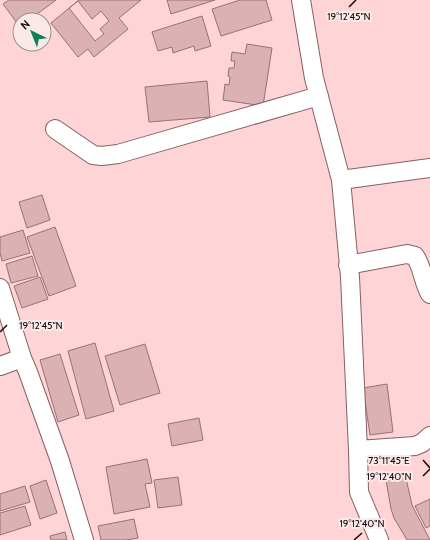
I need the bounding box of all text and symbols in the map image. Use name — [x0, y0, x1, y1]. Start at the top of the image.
text: 19°12'45"N — [327, 10, 371, 23]
north arrow — [12, 12, 52, 52]
text: N — [18, 17, 33, 32]
text: 19°12'45"N — [19, 319, 63, 332]
text: 73°11'45"E — [368, 454, 410, 467]
text: 19°12'40"N — [367, 470, 411, 483]
text: 19°12'40"N — [340, 517, 384, 530]

